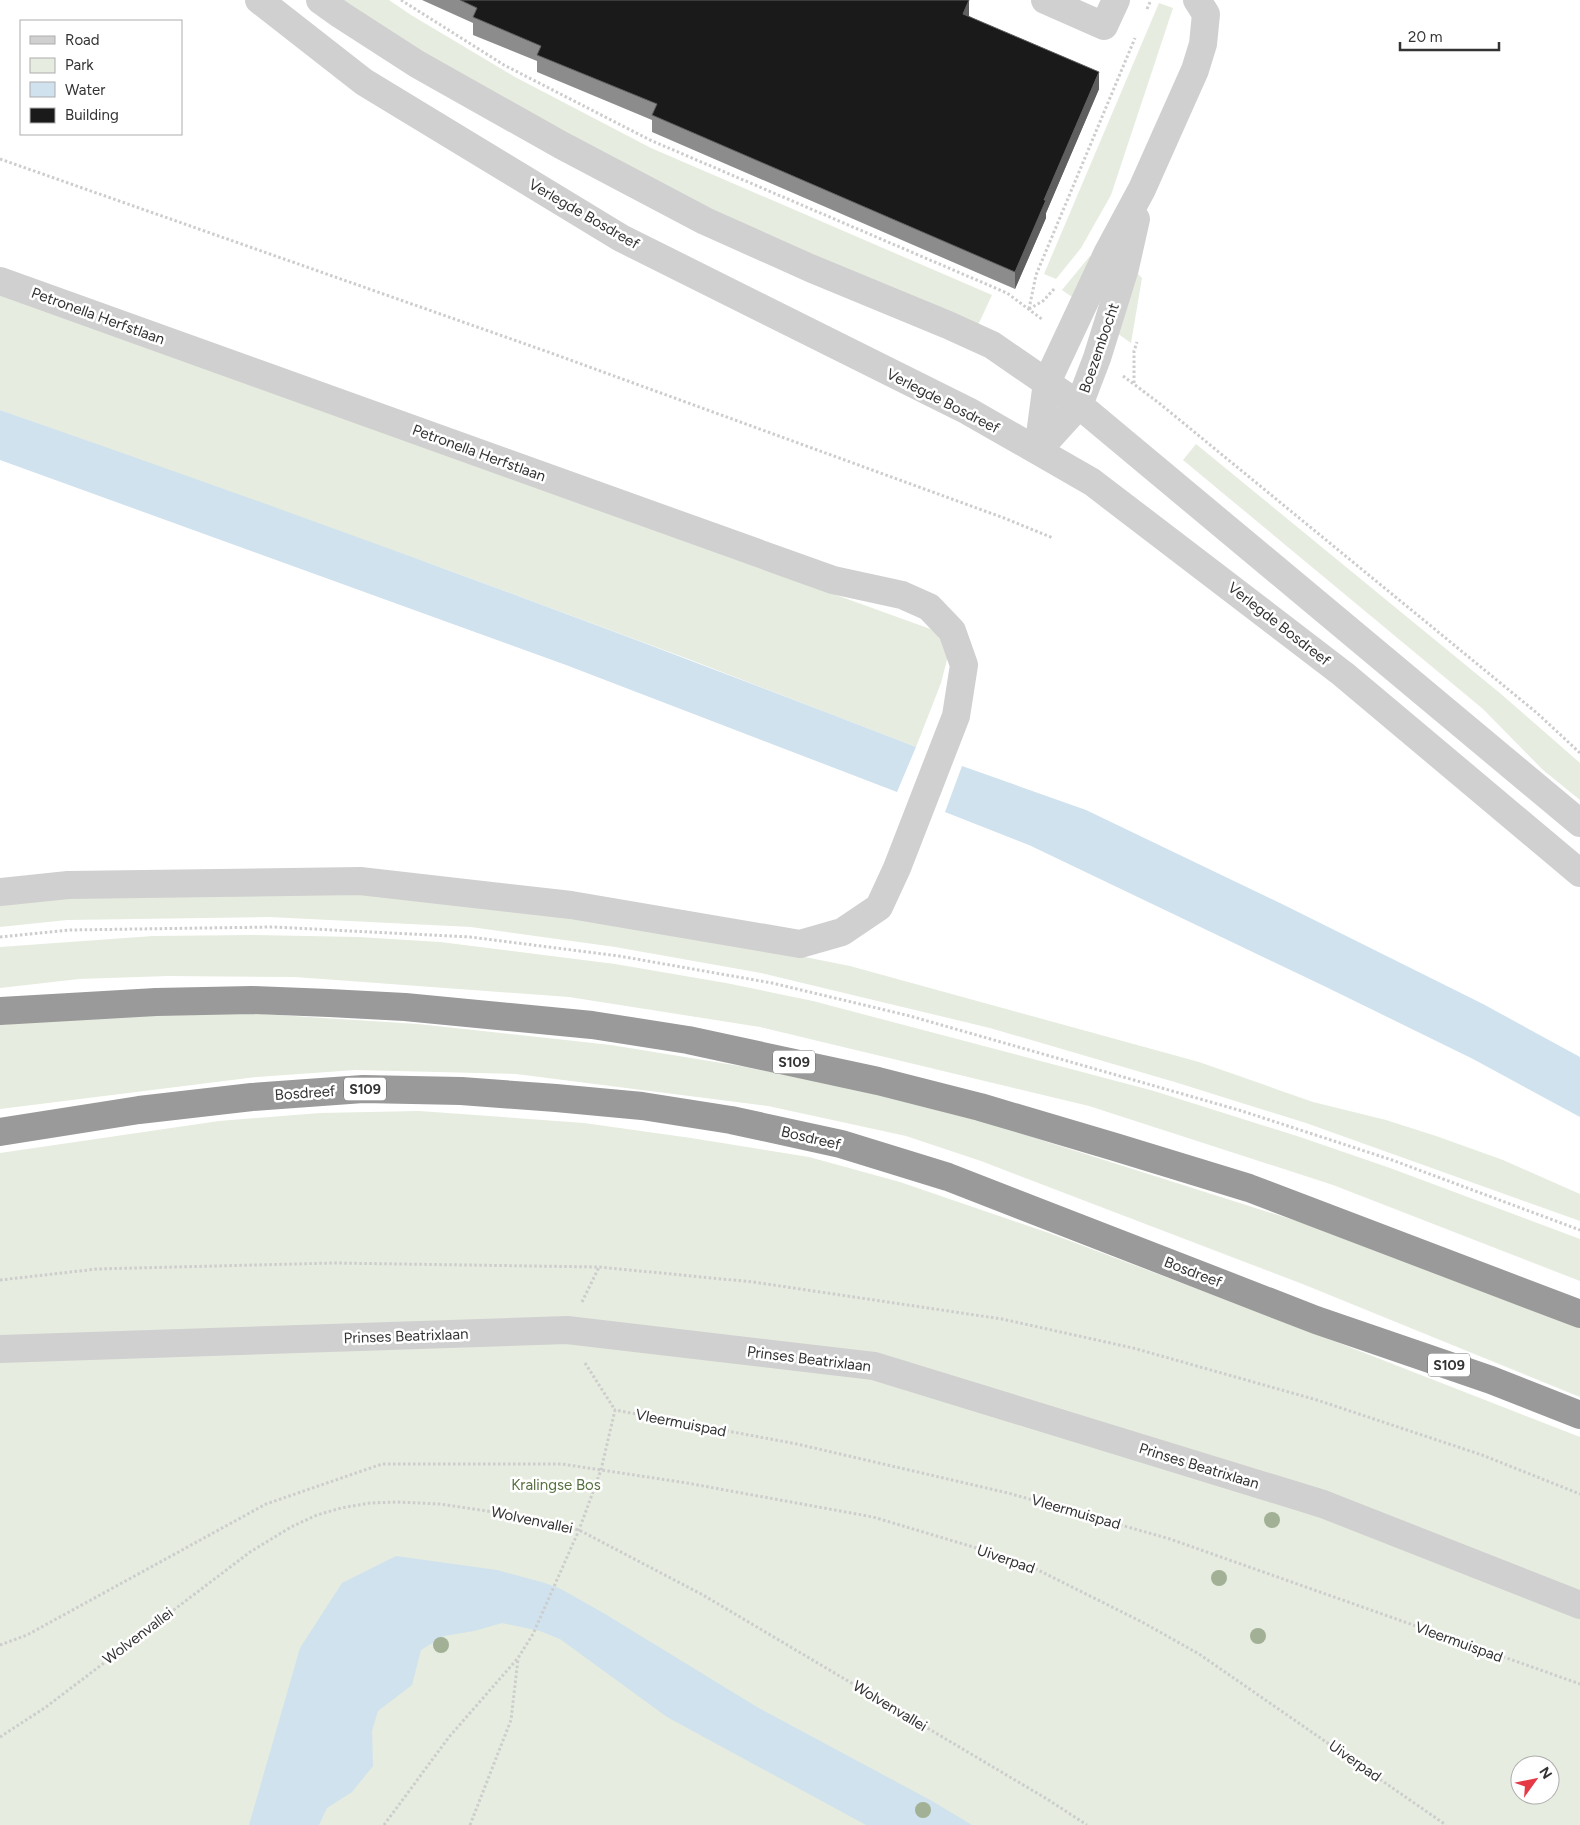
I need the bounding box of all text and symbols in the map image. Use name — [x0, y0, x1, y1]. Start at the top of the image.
legend — [20, 20, 182, 135]
scale bar — [1400, 20, 1499, 52]
text: 20 m — [1408, 28, 1442, 46]
text: Road — [65, 31, 100, 49]
text: Park — [65, 56, 94, 74]
text: Water — [65, 81, 105, 99]
text: Building — [65, 106, 119, 124]
street label: Verlegde Bosdreef — [526, 175, 643, 253]
street label: Petronella Herfstlaan — [29, 284, 167, 348]
street label: Boezembocht — [1075, 300, 1123, 395]
street label: Verlegde Bosdreef — [883, 365, 1003, 438]
street label: Petronella Herfstlaan — [410, 421, 548, 485]
street label: Verlegde Bosdreef — [1224, 579, 1334, 670]
road number: S109 — [773, 1050, 815, 1074]
road number: S109 — [344, 1078, 386, 1100]
street label: Bosdreef — [274, 1082, 336, 1104]
street label: Bosdreef — [779, 1122, 843, 1154]
street label: Bosdreef — [1161, 1253, 1225, 1291]
street label: Prinses Beatrixlaan — [343, 1325, 469, 1347]
street label: Prinses Beatrixlaan — [746, 1342, 872, 1376]
road number: S109 — [1428, 1354, 1470, 1376]
street label: Vleermuispad — [634, 1405, 728, 1441]
street label: Prinses Beatrixlaan — [1137, 1439, 1261, 1493]
park label: Kralingse Bos — [511, 1476, 601, 1494]
street label: Vleermuispad — [1029, 1491, 1123, 1533]
street label: Wolvenvallei — [489, 1503, 575, 1537]
street label: Uiverpad — [975, 1541, 1037, 1577]
street label: Wolvenvallei — [99, 1604, 177, 1668]
street label: Vleermuispad — [1413, 1618, 1505, 1666]
street label: Wolvenvallei — [850, 1677, 930, 1735]
street label: Uiverpad — [1325, 1736, 1385, 1786]
north arrow — [1510, 1755, 1560, 1805]
text: N — [1535, 1764, 1556, 1782]

